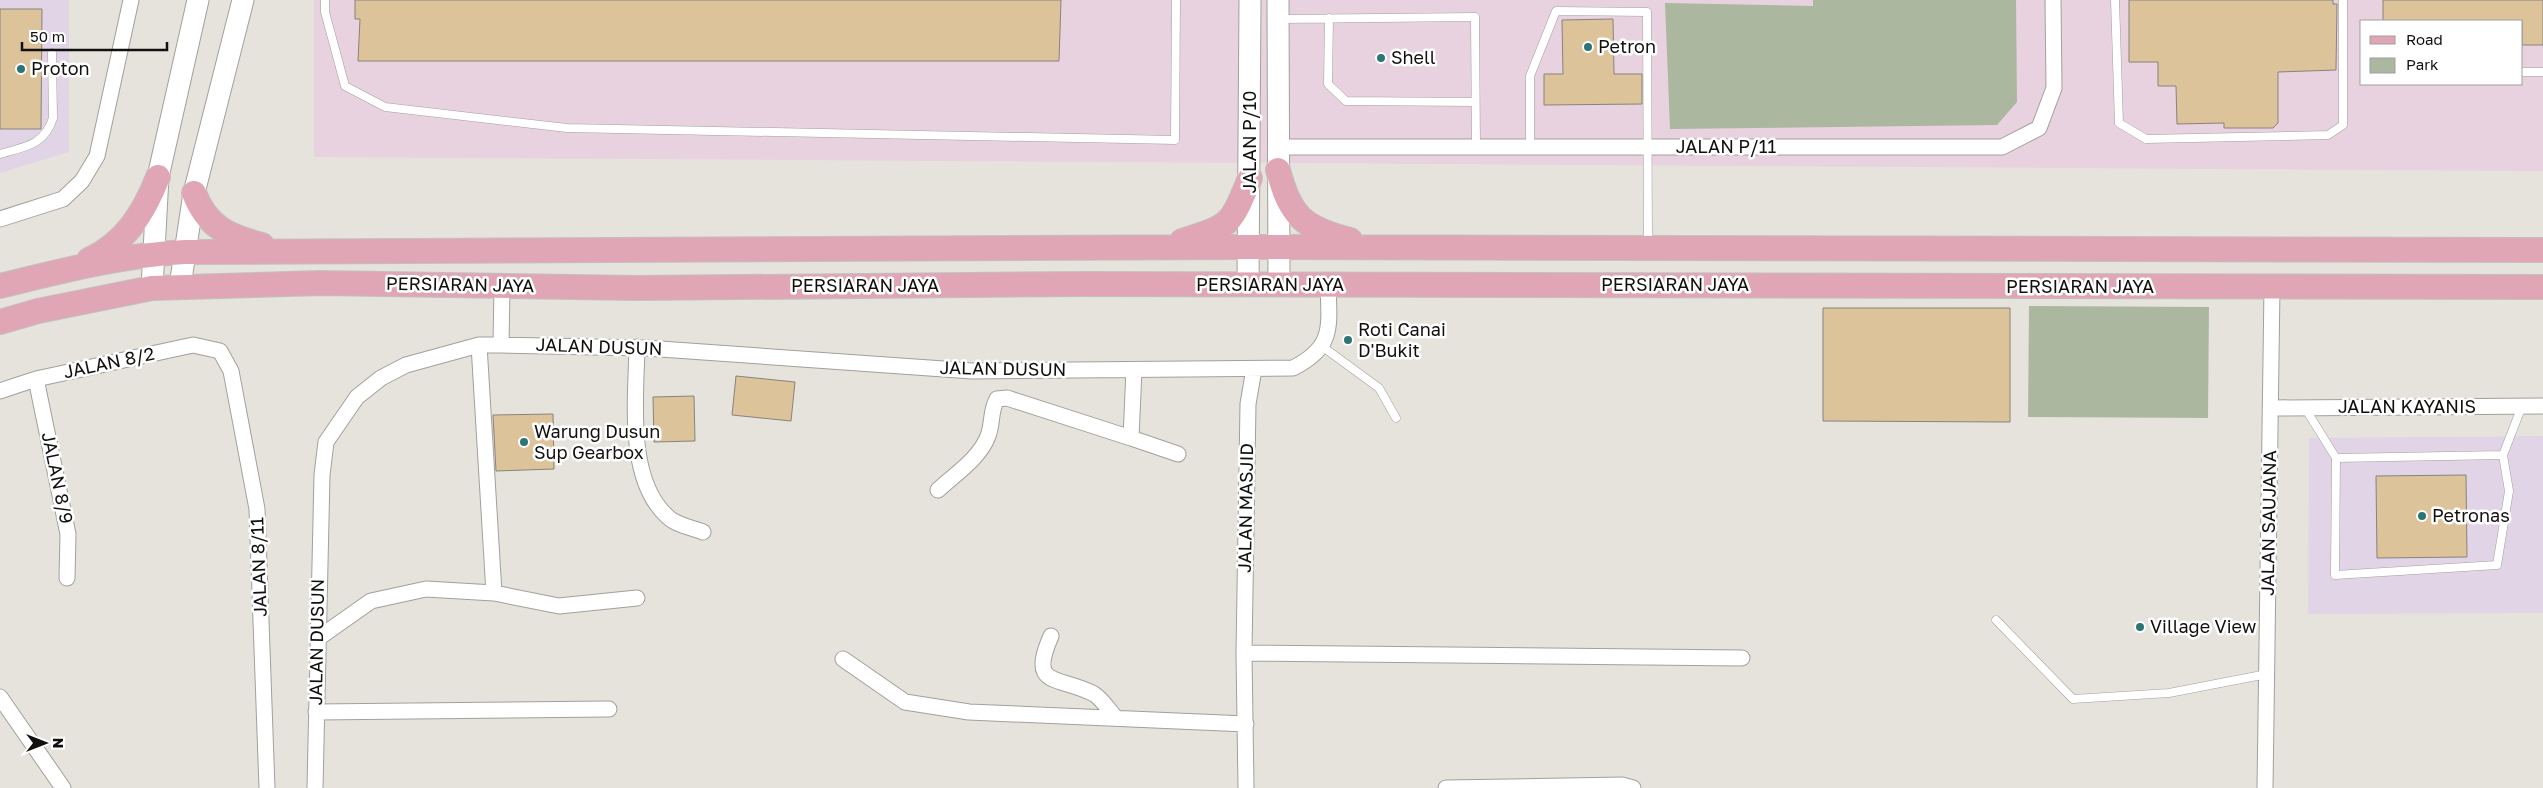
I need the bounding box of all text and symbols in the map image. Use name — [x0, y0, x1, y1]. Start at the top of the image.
scale bar — [22, 20, 168, 52]
legend — [2360, 20, 2523, 85]
text: 50 m — [30, 27, 65, 45]
text: Road — [2406, 30, 2443, 48]
place label: Petron — [1598, 35, 1656, 57]
marker: Petron — [1582, 41, 1594, 53]
place label: Shell — [1391, 46, 1436, 68]
marker: Shell — [1375, 52, 1387, 64]
text: Park — [2406, 55, 2439, 73]
place label: Proton — [31, 57, 90, 79]
marker: Proton — [15, 63, 27, 75]
street label: JALAN P/10 — [1238, 91, 1260, 193]
street label: JALAN P/11 — [1676, 135, 1776, 157]
street label: PERSIARAN JAYA — [386, 272, 534, 296]
street label: PERSIARAN JAYA — [1196, 273, 1344, 295]
street label: PERSIARAN JAYA — [1601, 273, 1749, 295]
street label: PERSIARAN JAYA — [791, 274, 939, 296]
street label: PERSIARAN JAYA — [2006, 275, 2154, 297]
place label: Roti Canai D'Bukit — [1358, 318, 1446, 361]
street label: JALAN DUSUN — [535, 333, 663, 359]
marker: Roti Canai D'Bukit — [1342, 334, 1354, 346]
street label: JALAN 8/2 — [61, 342, 156, 382]
street label: JALAN DUSUN — [940, 356, 1067, 380]
street label: JALAN KAYANIS — [2338, 395, 2476, 417]
place label: Warung Dusun Sup Gearbox — [534, 420, 660, 463]
street label: JALAN 8/9 — [38, 430, 78, 526]
marker: Warung Dusun Sup Gearbox — [518, 436, 530, 448]
street label: JALAN MASJID — [1233, 443, 1257, 573]
street label: JALAN SAUJANA — [2256, 450, 2280, 596]
place label: Petronas — [2432, 504, 2510, 526]
marker: Petronas — [2416, 510, 2428, 522]
street label: JALAN 8/11 — [245, 517, 271, 617]
street label: JALAN DUSUN — [304, 578, 328, 705]
place label: Village View — [2150, 615, 2257, 637]
marker: Village View — [2134, 621, 2146, 633]
north arrow — [20, 718, 70, 768]
text: N — [50, 738, 67, 748]

